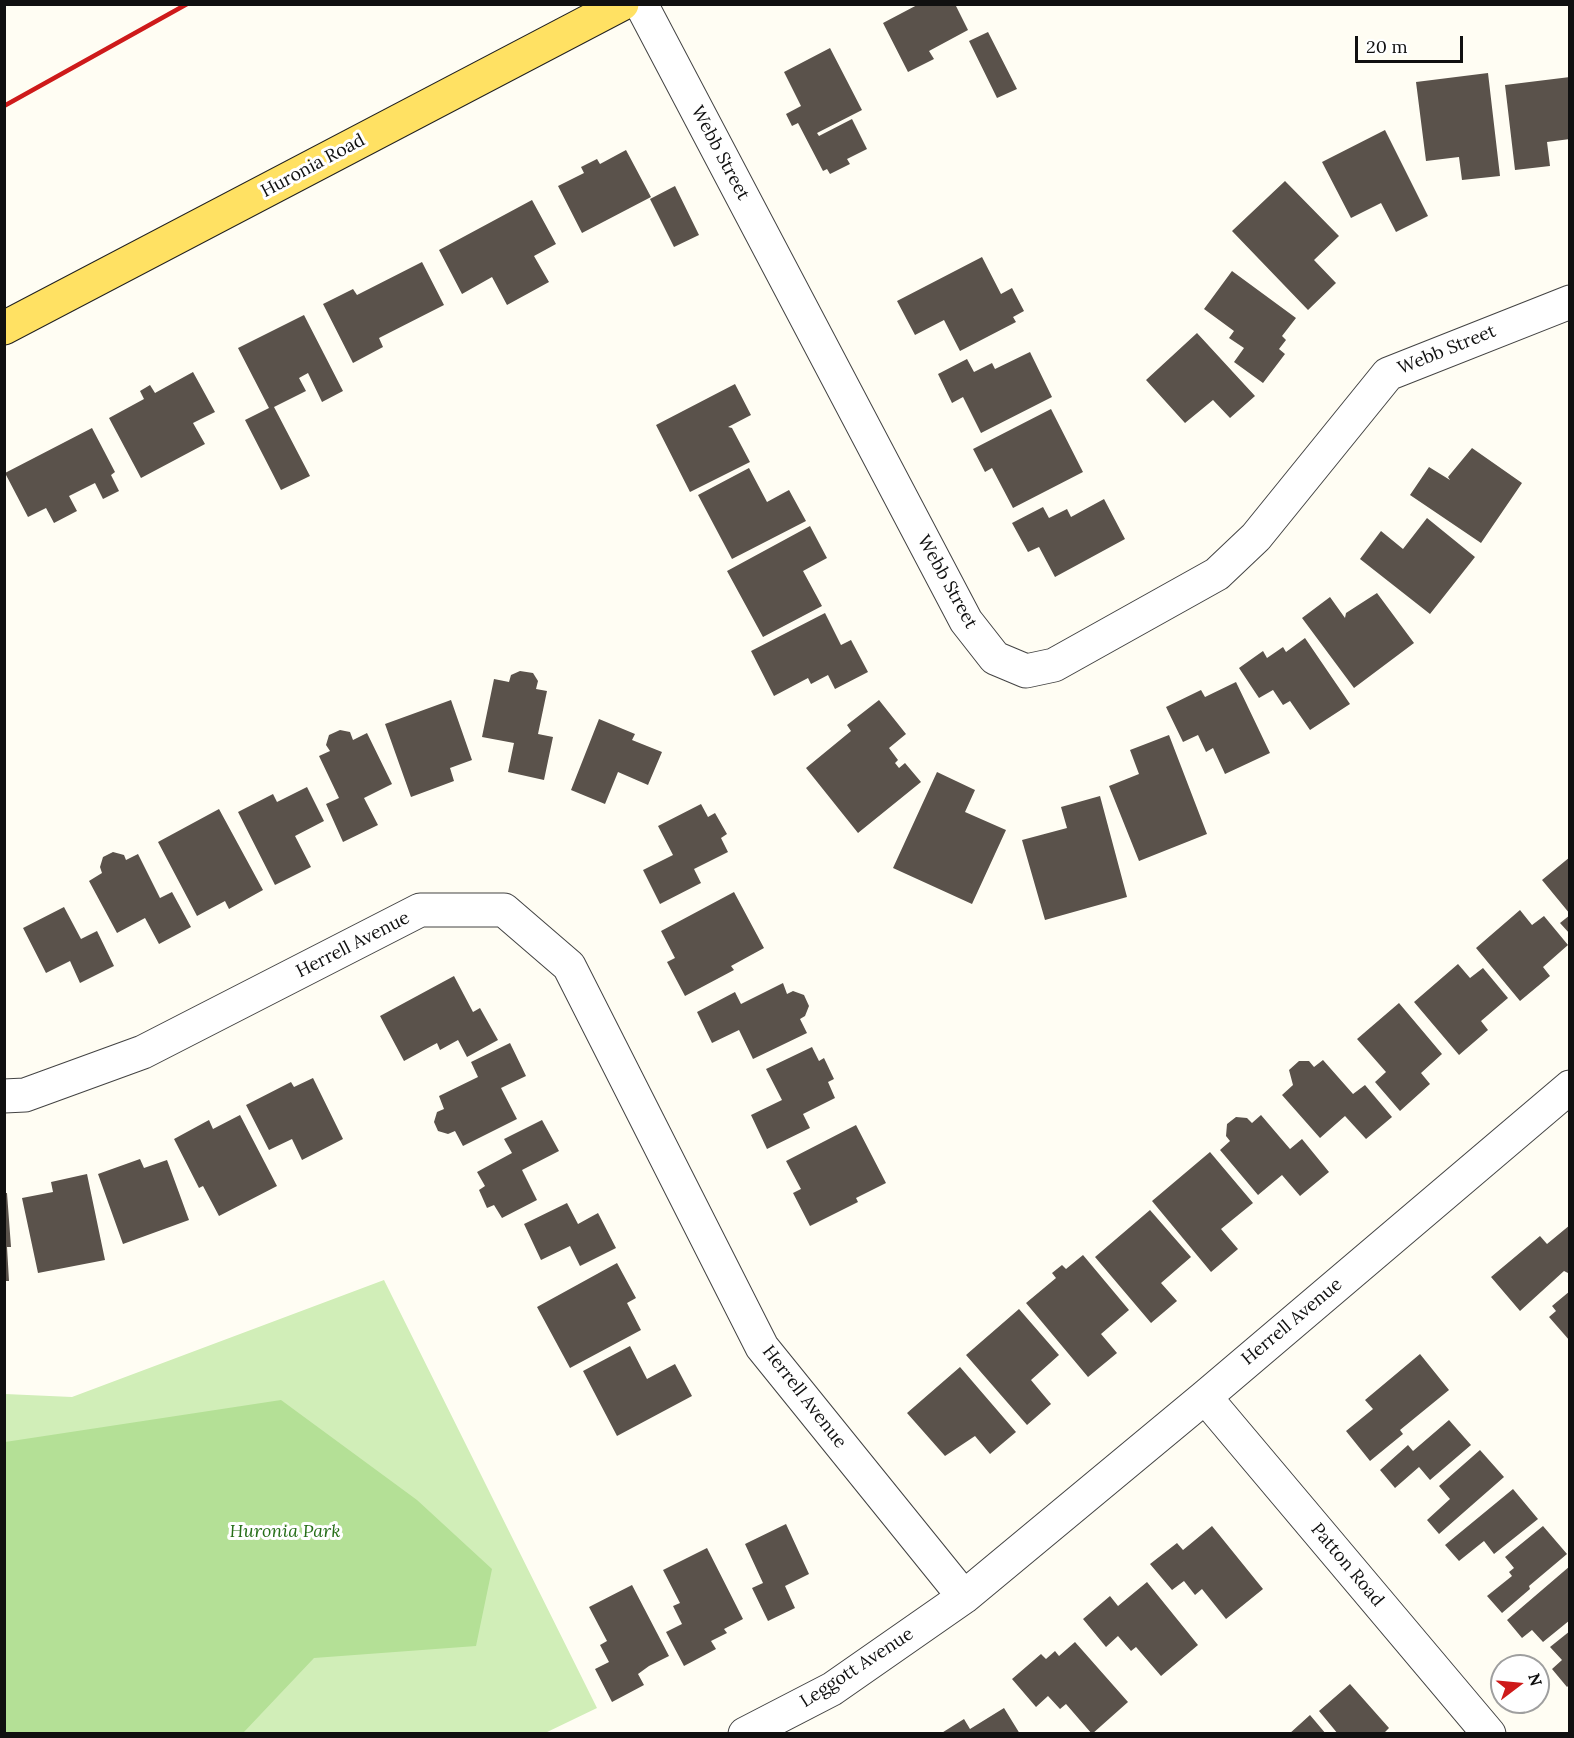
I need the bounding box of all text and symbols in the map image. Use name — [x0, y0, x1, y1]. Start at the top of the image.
scale bar — [1358, 24, 1466, 62]
text: 20 m — [1366, 35, 1408, 58]
street label: Webb Street — [686, 102, 754, 204]
street label: Huronia Road — [257, 130, 369, 202]
street label: Webb Street — [1395, 321, 1499, 379]
street label: Webb Street — [912, 531, 982, 633]
street label: Herrell Avenue — [293, 907, 413, 983]
street label: Herrell Avenue — [1237, 1274, 1347, 1370]
street label: Herrell Avenue — [757, 1341, 851, 1453]
street label: Patton Road — [1306, 1519, 1388, 1611]
park label: Huronia Park — [229, 1521, 341, 1543]
street label: Leggott Avenue — [796, 1623, 918, 1713]
north arrow — [1490, 1654, 1550, 1714]
text: N — [1524, 1671, 1547, 1688]

